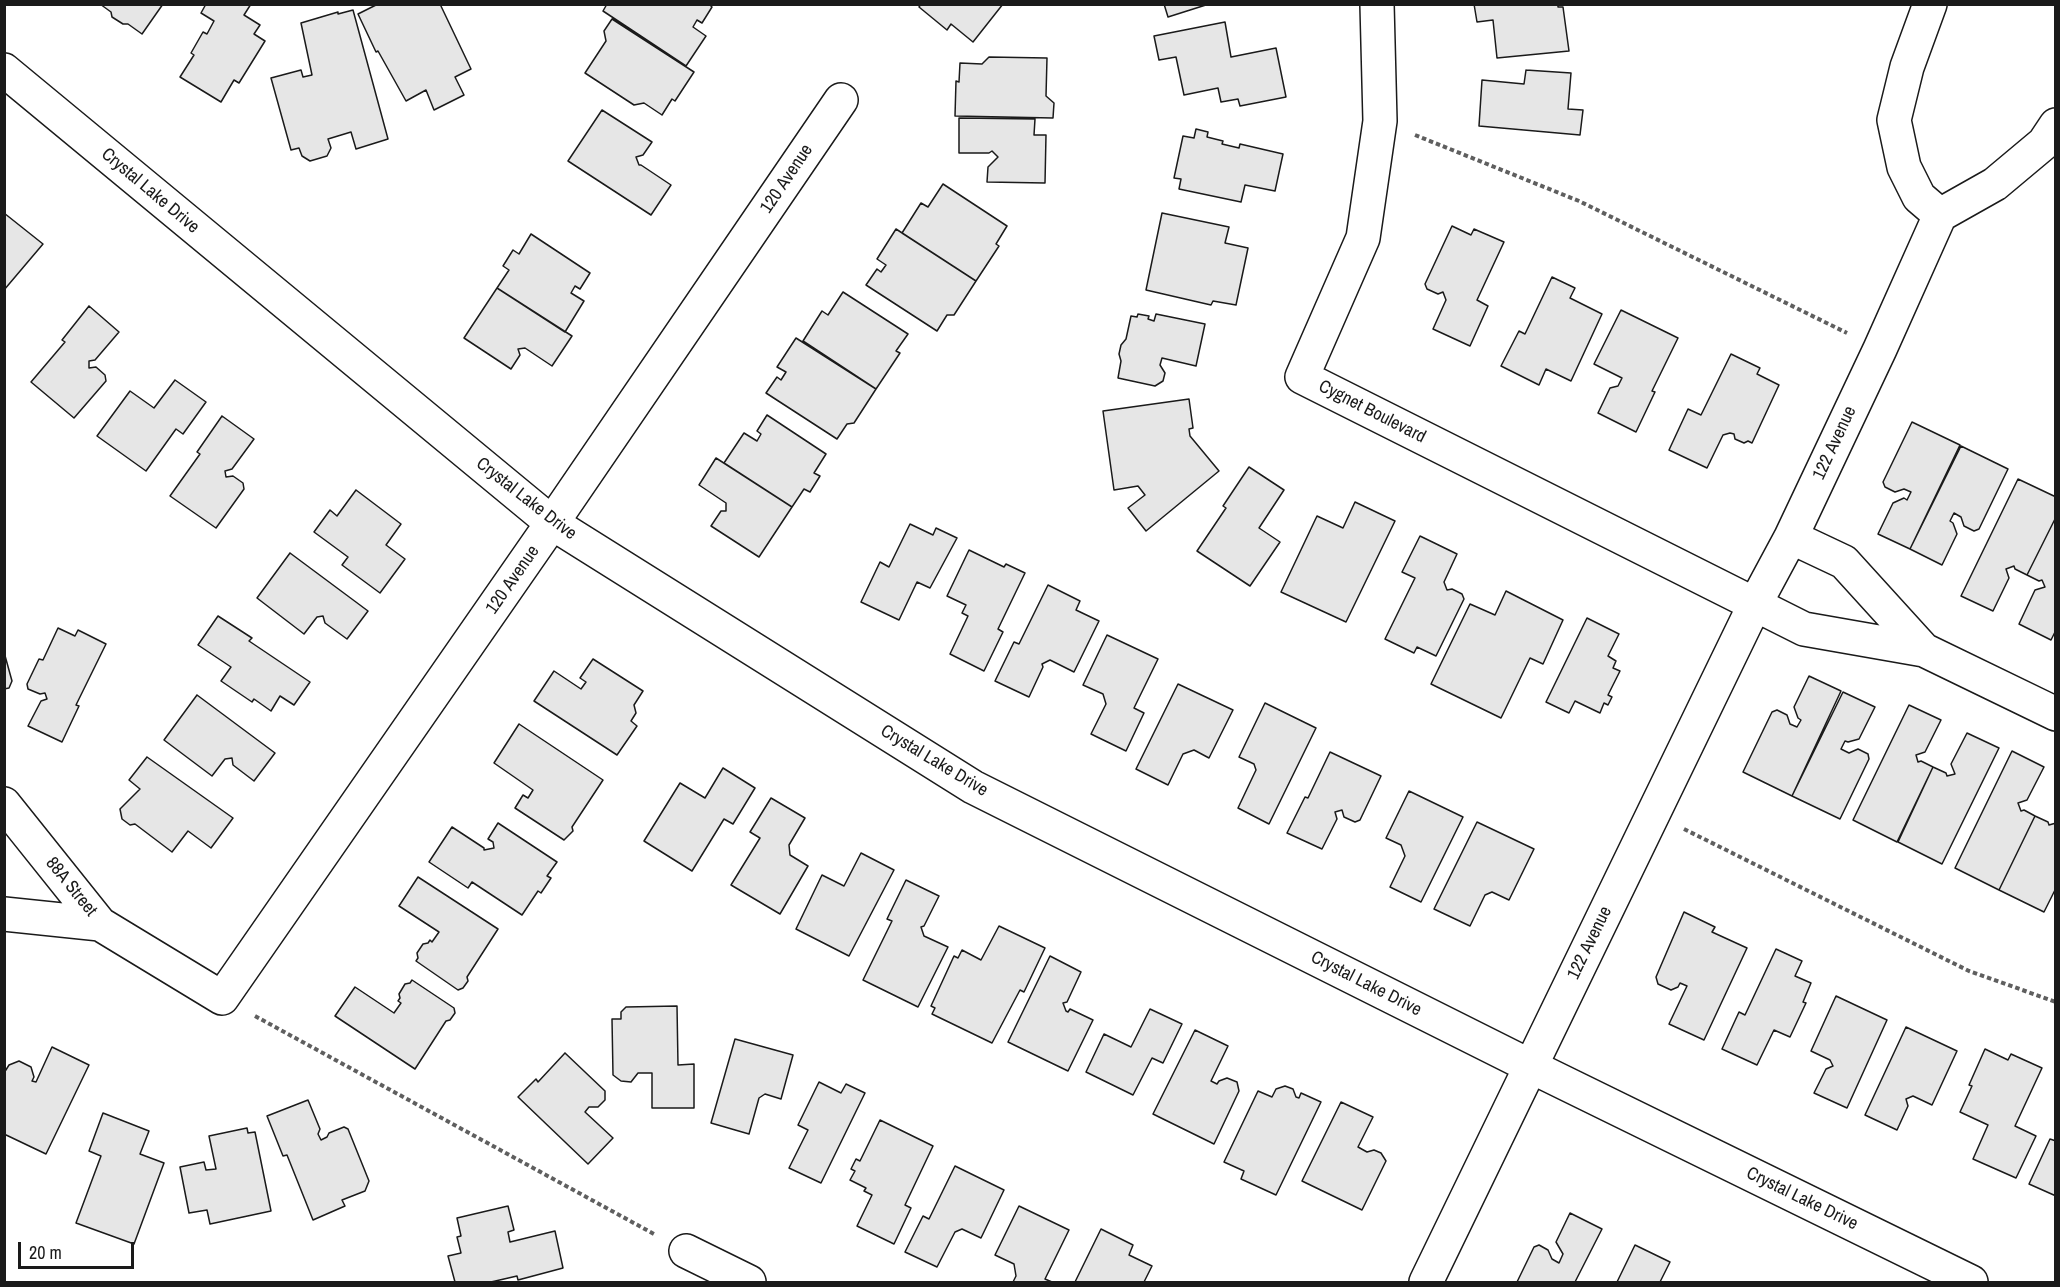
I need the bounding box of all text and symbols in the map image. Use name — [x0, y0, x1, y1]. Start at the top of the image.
street label: 120 Avenue — [756, 140, 818, 218]
street label: Crystal Lake Drive — [97, 144, 203, 238]
street label: Cygnet Boulevard — [1315, 376, 1429, 448]
street label: 122 Avenue — [1809, 403, 1861, 483]
street label: Crystal Lake Drive — [472, 453, 580, 545]
street label: 120 Avenue — [482, 542, 544, 618]
street label: Crystal Lake Drive — [876, 720, 992, 802]
street label: 88A Street — [41, 853, 101, 921]
street label: 122 Avenue — [1563, 903, 1617, 983]
street label: Crystal Lake Drive — [1307, 947, 1425, 1021]
street label: Crystal Lake Drive — [1743, 1163, 1861, 1235]
scale bar — [21, 1230, 136, 1268]
text: 20 m — [29, 1240, 62, 1265]

